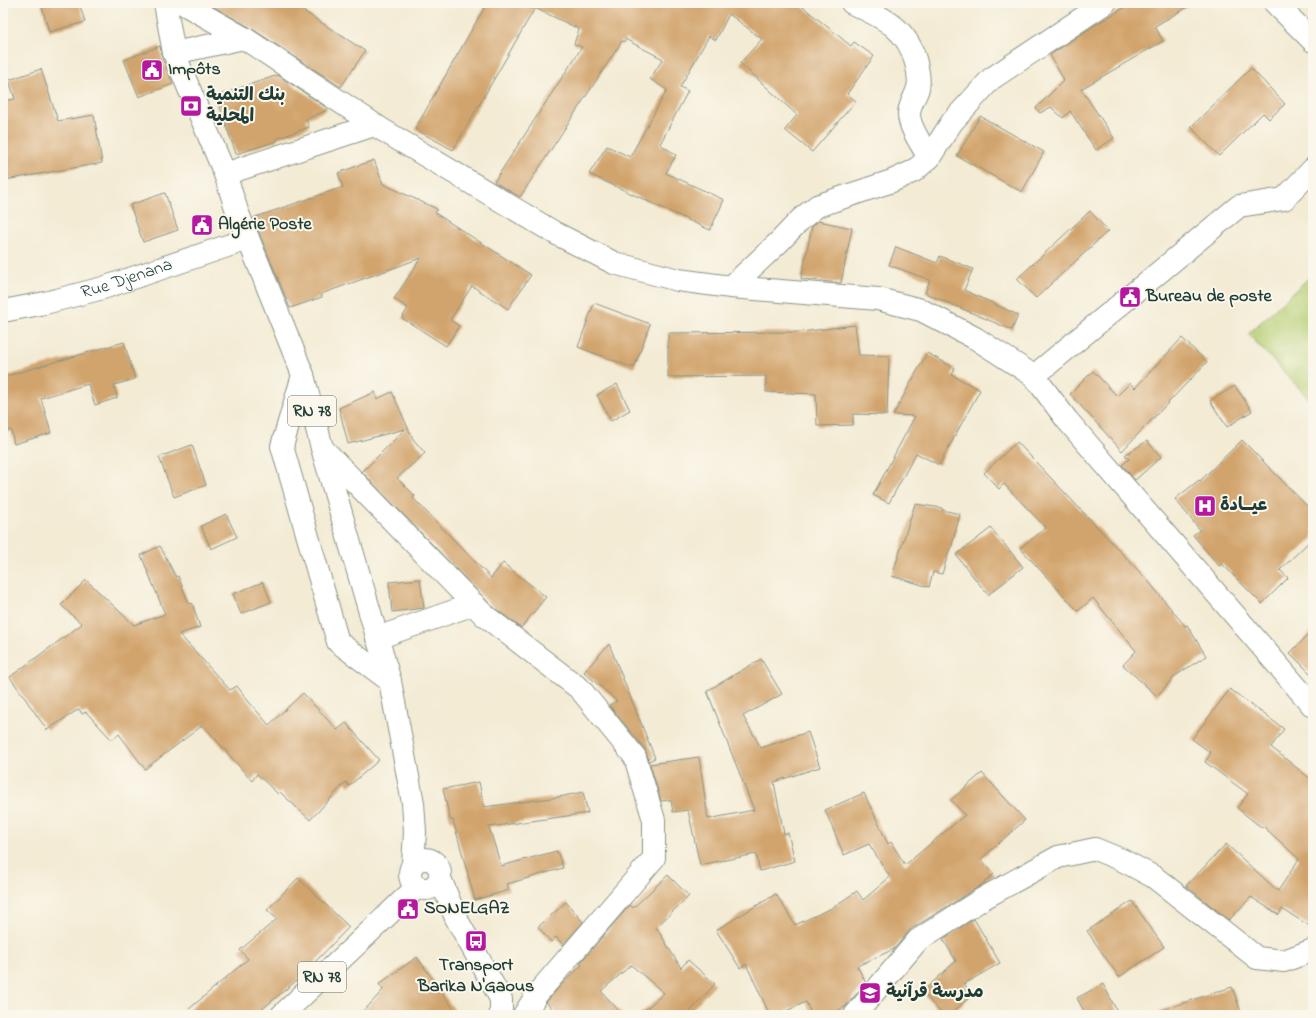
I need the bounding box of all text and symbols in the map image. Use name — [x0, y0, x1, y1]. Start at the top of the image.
public building icon: Impôts — [139, 57, 165, 83]
place label: Impôts — [168, 57, 221, 83]
place label: بنك التنمية المحلية — [206, 83, 285, 130]
bank icon: بنك التنمية المحلية — [178, 93, 204, 119]
public building icon: Algérie Poste — [189, 212, 215, 238]
place label: Algérie Poste — [218, 212, 313, 239]
street label: Rue Djenana — [78, 252, 176, 306]
public building icon: Bureau de poste — [1117, 284, 1143, 310]
place label: Bureau de poste — [1145, 284, 1273, 310]
road number: RN 78 — [288, 396, 336, 426]
hospital icon: عيــادة — [1192, 493, 1218, 519]
place label: عيــادة — [1220, 493, 1268, 519]
public building icon: SONELGAZ — [395, 896, 421, 922]
place label: SONELGAZ — [424, 896, 510, 922]
bus stop icon: Transport Barika N'Gaous — [463, 928, 489, 954]
place label: Transport Barika N'Gaous — [417, 953, 534, 1000]
road number: RN 78 — [298, 962, 346, 992]
school or university icon: مدرسة قرآنية — [857, 980, 883, 1006]
place label: مدرسة قرآنية — [886, 980, 984, 1006]

